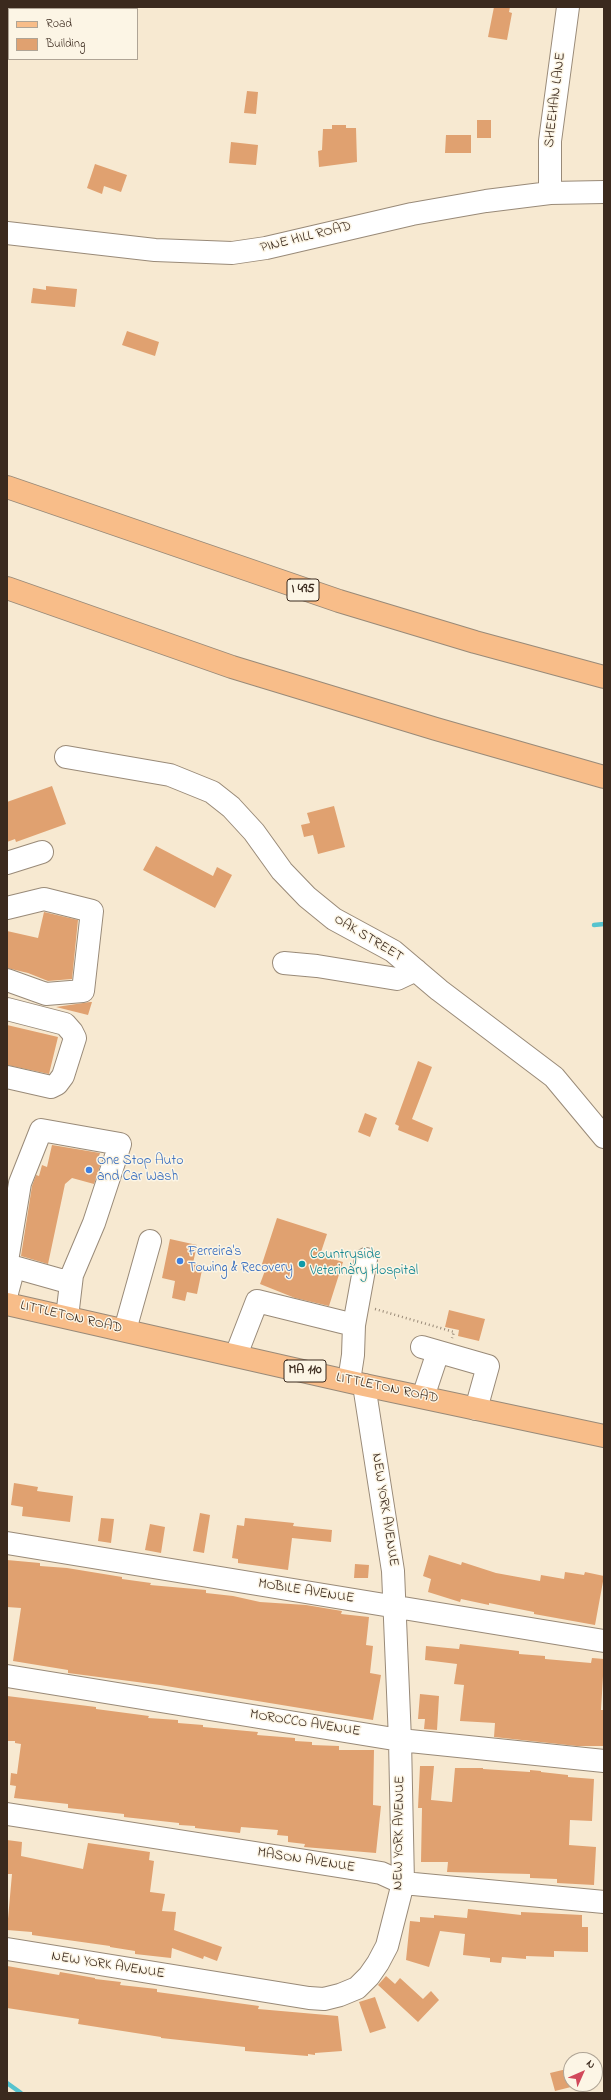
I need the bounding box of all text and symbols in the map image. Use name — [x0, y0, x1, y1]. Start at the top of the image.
legend — [8, 8, 138, 60]
text: Road — [46, 15, 72, 33]
text: Building — [46, 35, 85, 53]
street label: SHEEHAN LANE — [542, 52, 570, 148]
street label: PINE HILL ROAD — [259, 219, 353, 257]
road number: I 495 — [287, 579, 319, 601]
street label: OAK STREET — [330, 912, 406, 966]
place label: One Stop Auto and Car Wash — [97, 1154, 184, 1186]
marker: One Stop Auto and Car Wash — [84, 1165, 94, 1175]
place label: Ferreira's Towing & Recovery — [188, 1245, 293, 1278]
place label: Countryside Veterinary Hospital — [310, 1248, 418, 1280]
marker: Ferreira's Towing & Recovery — [175, 1256, 185, 1266]
marker: Countryside Veterinary Hospital — [297, 1259, 307, 1269]
street label: LITTLETON ROAD — [18, 1298, 124, 1338]
road number: MA 110 — [284, 1360, 326, 1382]
street label: LITTLETON ROAD — [334, 1370, 440, 1408]
street label: NEW YORK AVENUE — [367, 1452, 401, 1568]
street label: MOBILE AVENUE — [257, 1576, 355, 1608]
street label: MOROCCO AVENUE — [249, 1707, 361, 1741]
street label: NEW YORK AVENUE — [391, 1776, 409, 1890]
street label: MASON AVENUE — [256, 1845, 356, 1877]
street label: NEW YORK AVENUE — [50, 1949, 166, 1983]
north arrow — [563, 2052, 603, 2092]
text: N — [582, 2056, 599, 2073]

